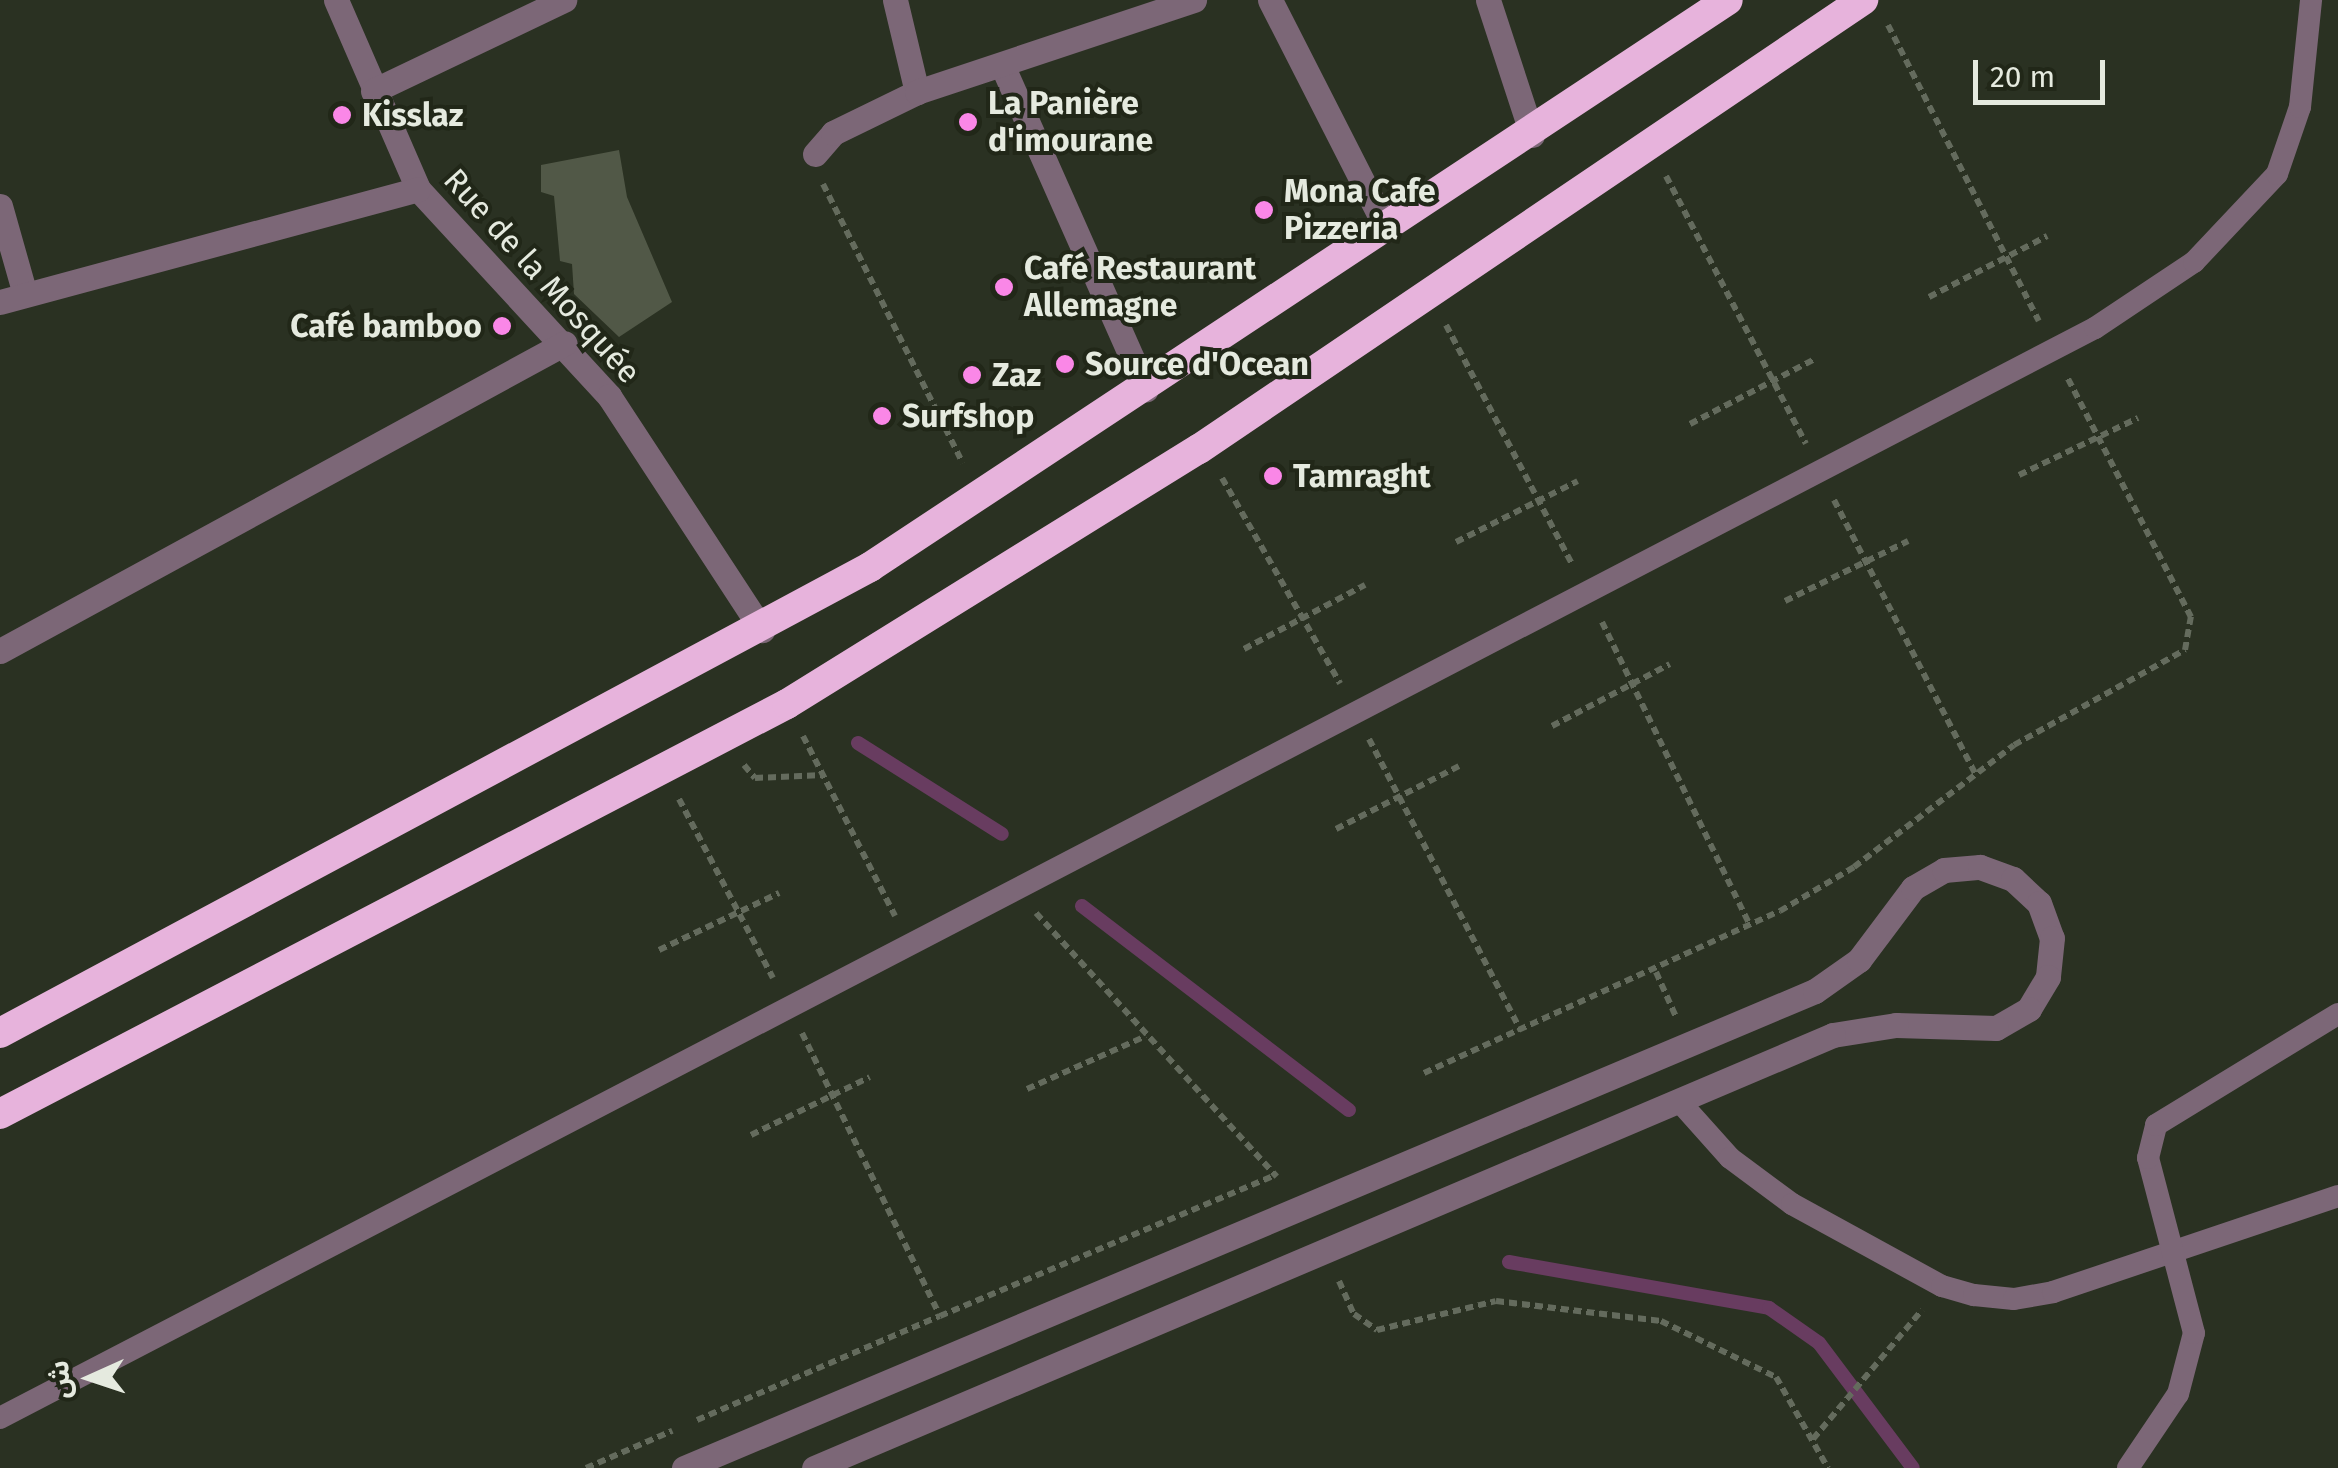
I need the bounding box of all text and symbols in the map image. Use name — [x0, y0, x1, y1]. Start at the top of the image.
scale bar — [1978, 40, 2110, 102]
text: 20 m — [1990, 59, 2055, 95]
place label: La Panière d'imourane — [988, 85, 1153, 160]
place label: Kisslaz — [362, 96, 464, 134]
marker: Kisslaz — [331, 104, 353, 126]
marker: La Panière d'imourane — [957, 111, 979, 133]
street label: Rue de la Mosquée — [436, 161, 648, 391]
place label: Mona Cafe Pizzeria — [1284, 173, 1436, 248]
marker: Mona Cafe Pizzeria — [1253, 199, 1275, 221]
place label: Café Restaurant Allemagne — [1024, 250, 1256, 325]
marker: Café Restaurant Allemagne — [993, 276, 1015, 298]
place label: Café bamboo — [290, 307, 482, 345]
marker: Café bamboo — [491, 315, 513, 337]
place label: Source d'Ocean — [1085, 345, 1309, 383]
marker: Source d'Ocean — [1054, 353, 1076, 375]
place label: Zaz — [992, 356, 1041, 394]
marker: Zaz — [961, 364, 983, 386]
place label: Surfshop — [902, 397, 1034, 435]
marker: Surfshop — [871, 405, 893, 427]
place label: Tamraght — [1293, 457, 1431, 495]
marker: Tamraght — [1262, 465, 1284, 487]
north arrow — [40, 1328, 140, 1428]
text: ش — [42, 1360, 77, 1400]

